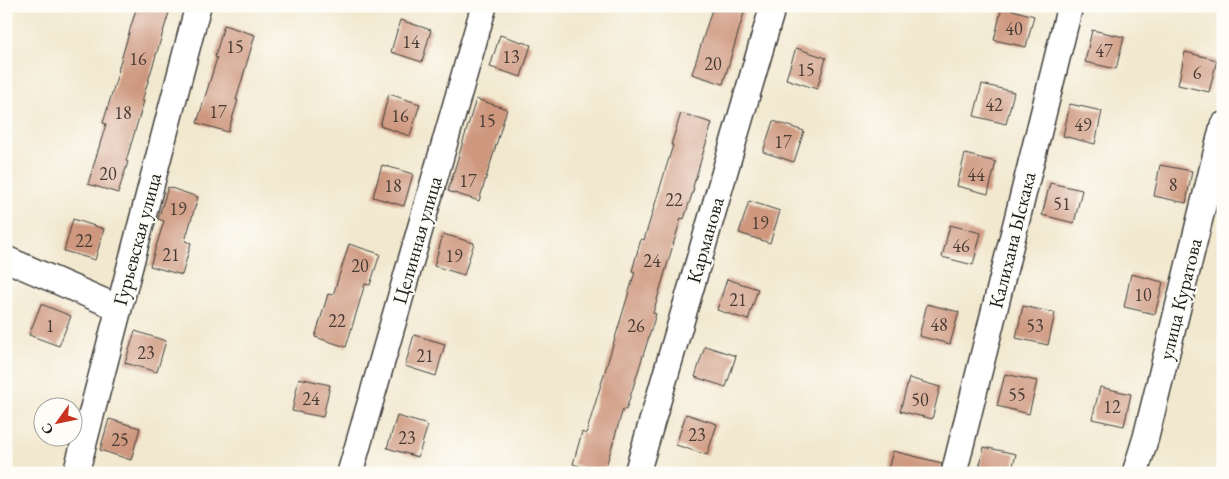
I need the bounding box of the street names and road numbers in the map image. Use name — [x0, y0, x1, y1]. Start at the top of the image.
street label: Калихана Ыскака — [982, 169, 1042, 311]
street label: Гурьевская улица — [107, 170, 167, 308]
street label: Целинная улица — [386, 173, 448, 307]
street label: Карманова — [680, 194, 730, 286]
street label: улица Куратова — [1152, 235, 1208, 363]

